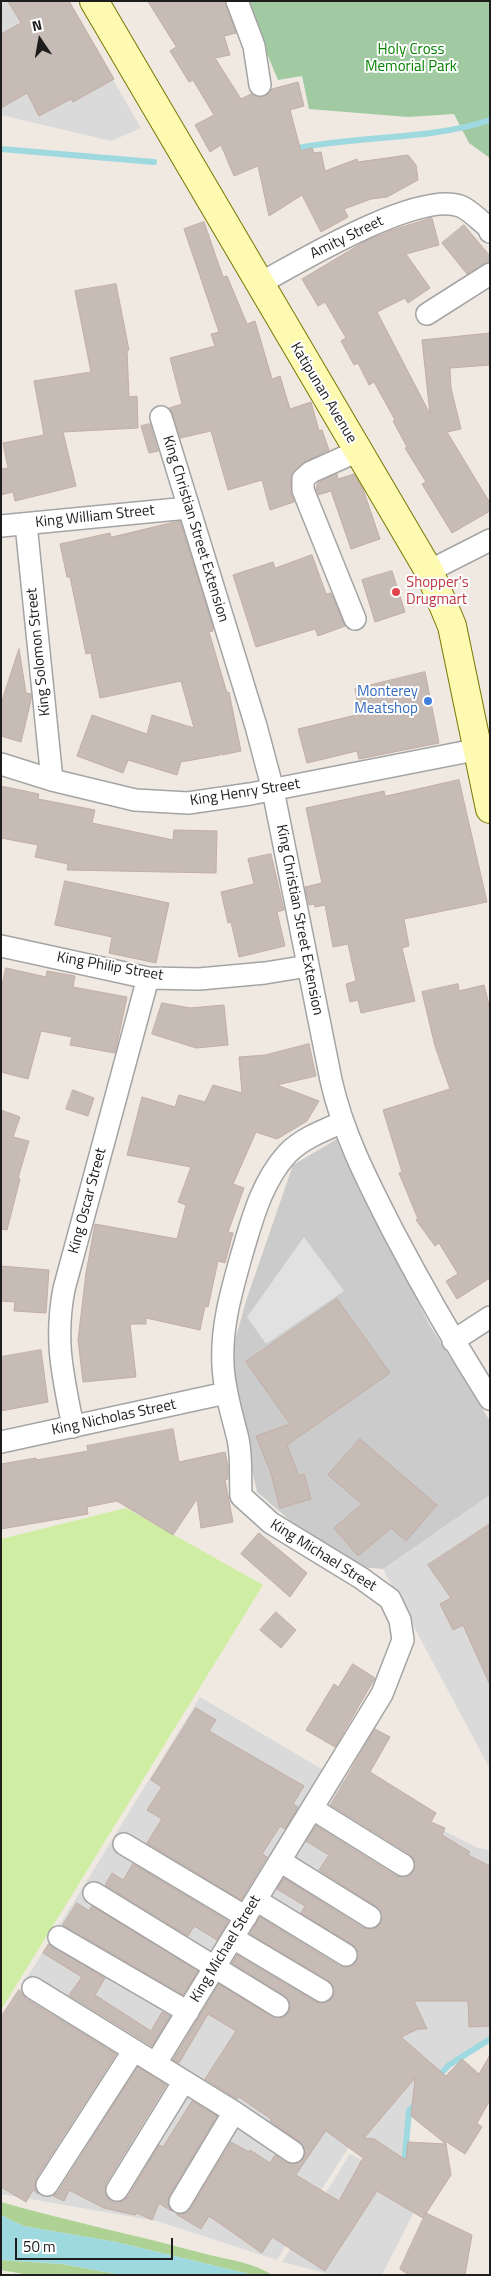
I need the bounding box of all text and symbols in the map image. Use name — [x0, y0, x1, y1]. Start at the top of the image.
text: N — [30, 14, 44, 36]
north arrow — [15, 15, 65, 65]
park label: Holy Cross Memorial Park — [365, 41, 457, 76]
street label: Amity Street — [307, 213, 387, 263]
street label: Katipunan Avenue — [286, 339, 360, 447]
street label: King Christian Street Extension — [158, 434, 232, 624]
street label: King William Street — [35, 502, 155, 532]
place label: Shopper's Drugmart — [406, 574, 469, 609]
marker: Shopper's Drugmart — [390, 586, 402, 598]
street label: King Solomon Street — [23, 587, 55, 717]
place label: Monterey Meatshop — [354, 683, 418, 718]
marker: Monterey Meatshop — [422, 695, 434, 707]
street label: King Henry Street — [189, 775, 301, 811]
street label: King Christian Street Extension — [272, 823, 326, 1017]
street label: King Philip Street — [55, 949, 165, 985]
street label: King Oscar Street — [65, 1146, 111, 1256]
street label: King Nicholas Street — [50, 1396, 178, 1440]
street label: King Michael Street — [267, 1516, 379, 1596]
street label: King Michael Street — [187, 1892, 265, 2006]
scale bar — [18, 2228, 175, 2260]
text: 50 m — [23, 2235, 56, 2258]

